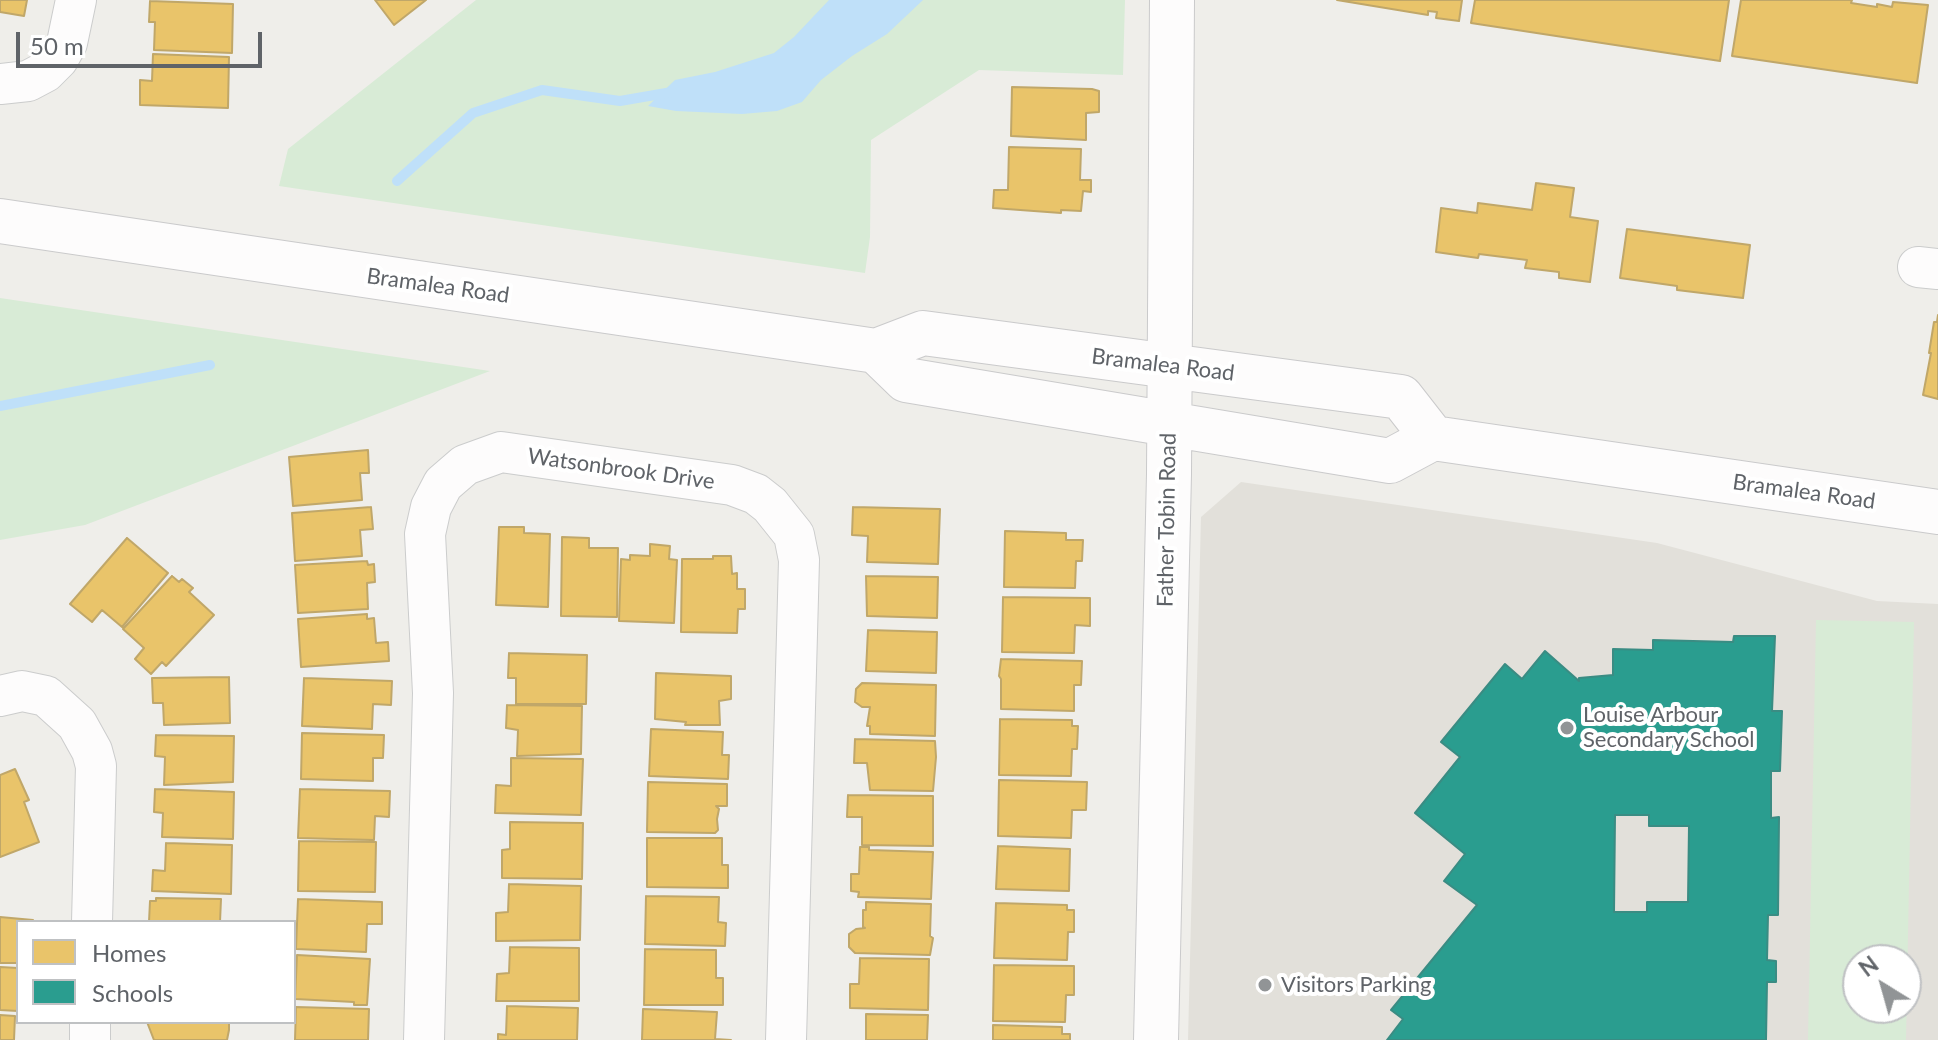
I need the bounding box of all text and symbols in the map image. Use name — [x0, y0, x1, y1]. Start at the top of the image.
scale bar — [20, 16, 266, 66]
text: 50 m — [30, 31, 84, 60]
street label: Bramalea Road — [365, 263, 511, 309]
street label: Bramalea Road — [1090, 343, 1236, 387]
street label: Father Tobin Road — [1152, 433, 1182, 607]
street label: Watsonbrook Drive — [526, 443, 716, 495]
street label: Bramalea Road — [1731, 469, 1877, 515]
place label: Louise Arbour Secondary School — [1583, 702, 1755, 754]
marker: Louise Arbour Secondary School — [1558, 719, 1576, 737]
legend — [16, 920, 296, 1024]
text: Homes — [92, 938, 166, 967]
north arrow — [1842, 944, 1922, 1024]
text: N — [1854, 950, 1883, 982]
place label: Visitors Parking — [1281, 972, 1431, 998]
marker: Visitors Parking — [1256, 976, 1274, 994]
text: Schools — [92, 978, 173, 1007]

